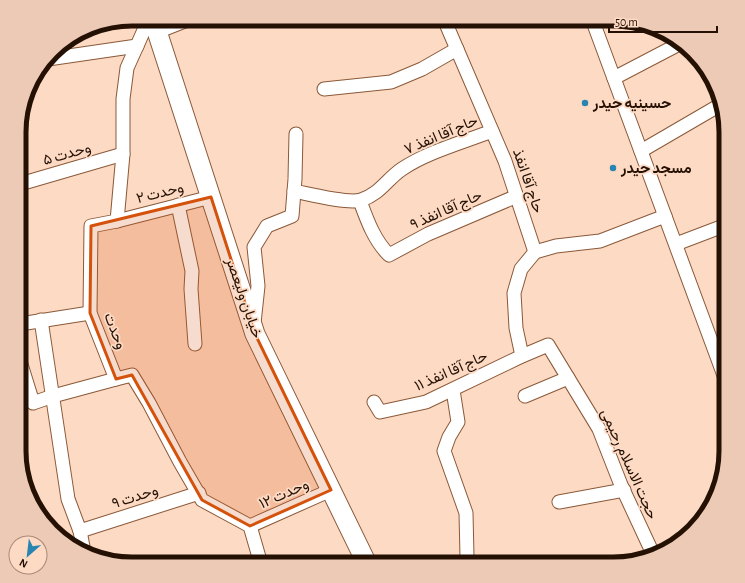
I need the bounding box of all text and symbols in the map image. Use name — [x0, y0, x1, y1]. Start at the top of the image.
scale bar — [609, 8, 717, 34]
text: 50 m — [615, 16, 638, 28]
place label: حسینیه حیدر — [592, 96, 671, 112]
marker: حسینیه حیدر — [580, 98, 590, 108]
street label: حاج آقا انفذ ۷ — [402, 112, 481, 160]
street label: وحدت ۵ — [41, 140, 93, 169]
street label: حاج آقا انفذ — [507, 147, 547, 216]
place label: مسجد حیدر — [620, 161, 692, 177]
marker: مسجد حیدر — [608, 163, 618, 173]
street label: وحدت ۲ — [135, 180, 185, 207]
street label: حاج آقا انفذ ۹ — [408, 187, 485, 235]
street label: خیابان ولیعصر — [222, 255, 265, 341]
street label: وحدت — [100, 311, 129, 352]
street label: حاج آقا انفذ ۱۱ — [412, 347, 491, 396]
street label: حجت الاسلام رحیمی — [596, 407, 660, 522]
street label: وحدت ۱۲ — [257, 476, 311, 512]
street label: وحدت ۹ — [110, 483, 160, 512]
north arrow — [8, 535, 48, 575]
text: N — [18, 557, 30, 570]

